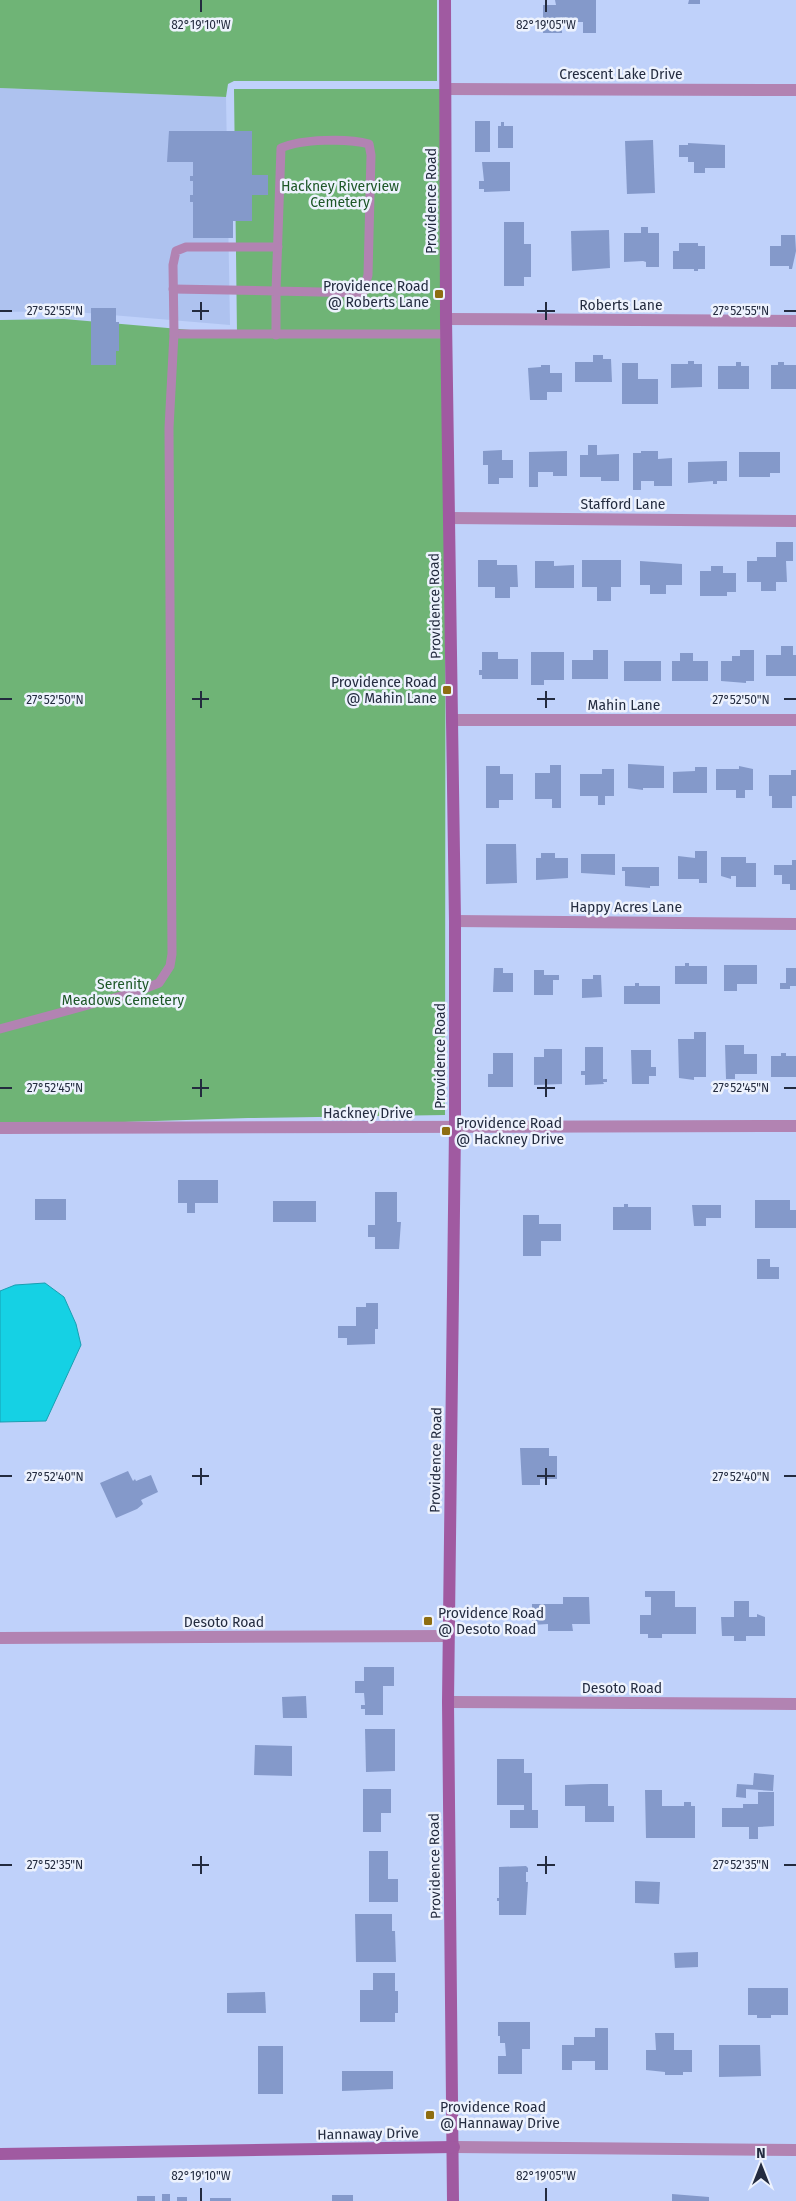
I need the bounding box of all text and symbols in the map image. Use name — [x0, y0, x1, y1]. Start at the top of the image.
text: 82°19'10"W — [171, 18, 231, 32]
text: 82°19'05"W — [516, 18, 576, 32]
street label: Crescent Lake Drive — [559, 66, 683, 83]
street label: Providence Road — [423, 148, 440, 254]
park label: Hackney Riverview Cemetery — [281, 178, 399, 211]
place label: Providence Road @ Roberts Lane — [323, 278, 429, 311]
marker: Providence Road @ Roberts Lane — [433, 288, 445, 300]
street label: Roberts Lane — [579, 297, 663, 314]
text: 27°52'55"N — [27, 304, 83, 318]
text: 27°52'55"N — [713, 304, 769, 318]
street label: Stafford Lane — [581, 496, 665, 513]
street label: Providence Road — [426, 553, 444, 659]
place label: Providence Road @ Mahin Lane — [331, 674, 437, 707]
marker: Providence Road @ Mahin Lane — [441, 684, 453, 696]
text: 27°52'50"N — [26, 693, 84, 707]
text: 27°52'50"N — [712, 693, 770, 707]
street label: Mahin Lane — [588, 697, 660, 714]
street label: Happy Acres Lane — [570, 899, 682, 916]
park label: Serenity Meadows Cemetery — [62, 976, 184, 1009]
street label: Providence Road — [432, 1003, 449, 1109]
text: 27°52'45"N — [27, 1081, 83, 1095]
text: 27°52'45"N — [713, 1081, 769, 1095]
street label: Hackney Drive — [323, 1105, 413, 1122]
place label: Providence Road @ Hackney Drive — [456, 1115, 564, 1148]
marker: Providence Road @ Hackney Drive — [440, 1125, 452, 1137]
street label: Providence Road — [427, 1407, 445, 1513]
text: 27°52'40"N — [26, 1470, 84, 1484]
text: 27°52'40"N — [712, 1470, 770, 1484]
place label: Providence Road @ Desoto Road — [438, 1605, 544, 1638]
street label: Desoto Road — [184, 1614, 264, 1631]
marker: Providence Road @ Desoto Road — [422, 1615, 434, 1627]
street label: Desoto Road — [582, 1680, 662, 1697]
street label: Providence Road — [426, 1813, 444, 1919]
text: 27°52'35"N — [27, 1858, 83, 1872]
text: 27°52'35"N — [713, 1858, 769, 1872]
place label: Providence Road @ Hannaway Drive — [440, 2099, 560, 2132]
marker: Providence Road @ Hannaway Drive — [424, 2109, 436, 2121]
street label: Hannaway Drive — [317, 2125, 419, 2143]
north arrow — [736, 2141, 786, 2191]
text: N — [756, 2145, 766, 2162]
text: 82°19'10"W — [171, 2169, 231, 2183]
text: 82°19'05"W — [516, 2169, 576, 2183]

